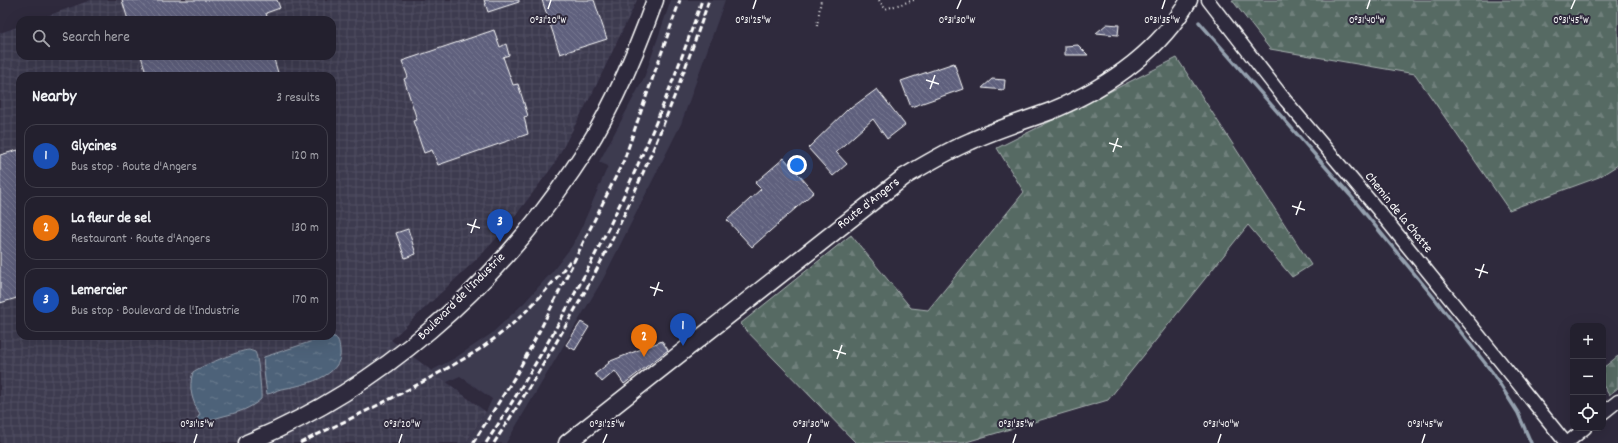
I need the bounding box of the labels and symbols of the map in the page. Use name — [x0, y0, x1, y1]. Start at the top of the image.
text: 0°31'20"W — [530, 14, 566, 28]
text: 0°31'25"W — [735, 14, 771, 28]
text: 0°31'30"W — [939, 14, 975, 28]
text: 0°31'35"W — [1144, 14, 1180, 28]
text: 0°31'40"W — [1349, 14, 1385, 28]
text: 0°31'45"W — [1553, 14, 1589, 28]
your location — [787, 155, 807, 175]
street label: Chemin de la Chatte — [1359, 168, 1437, 258]
street label: Route d'Angers — [834, 174, 904, 234]
pin: 3 — [487, 209, 513, 242]
street label: Boulevard de l'Industrie — [414, 249, 510, 345]
pin: 1 — [670, 313, 696, 346]
pin: 2 — [631, 324, 657, 357]
text: 0°31'15"W — [180, 418, 214, 432]
text: 0°31'20"W — [384, 418, 420, 432]
text: 0°31'25"W — [589, 418, 625, 432]
text: 0°31'30"W — [793, 418, 829, 432]
text: 0°31'35"W — [998, 418, 1034, 432]
text: 0°31'40"W — [1203, 418, 1239, 432]
text: 0°31'45"W — [1407, 418, 1443, 432]

